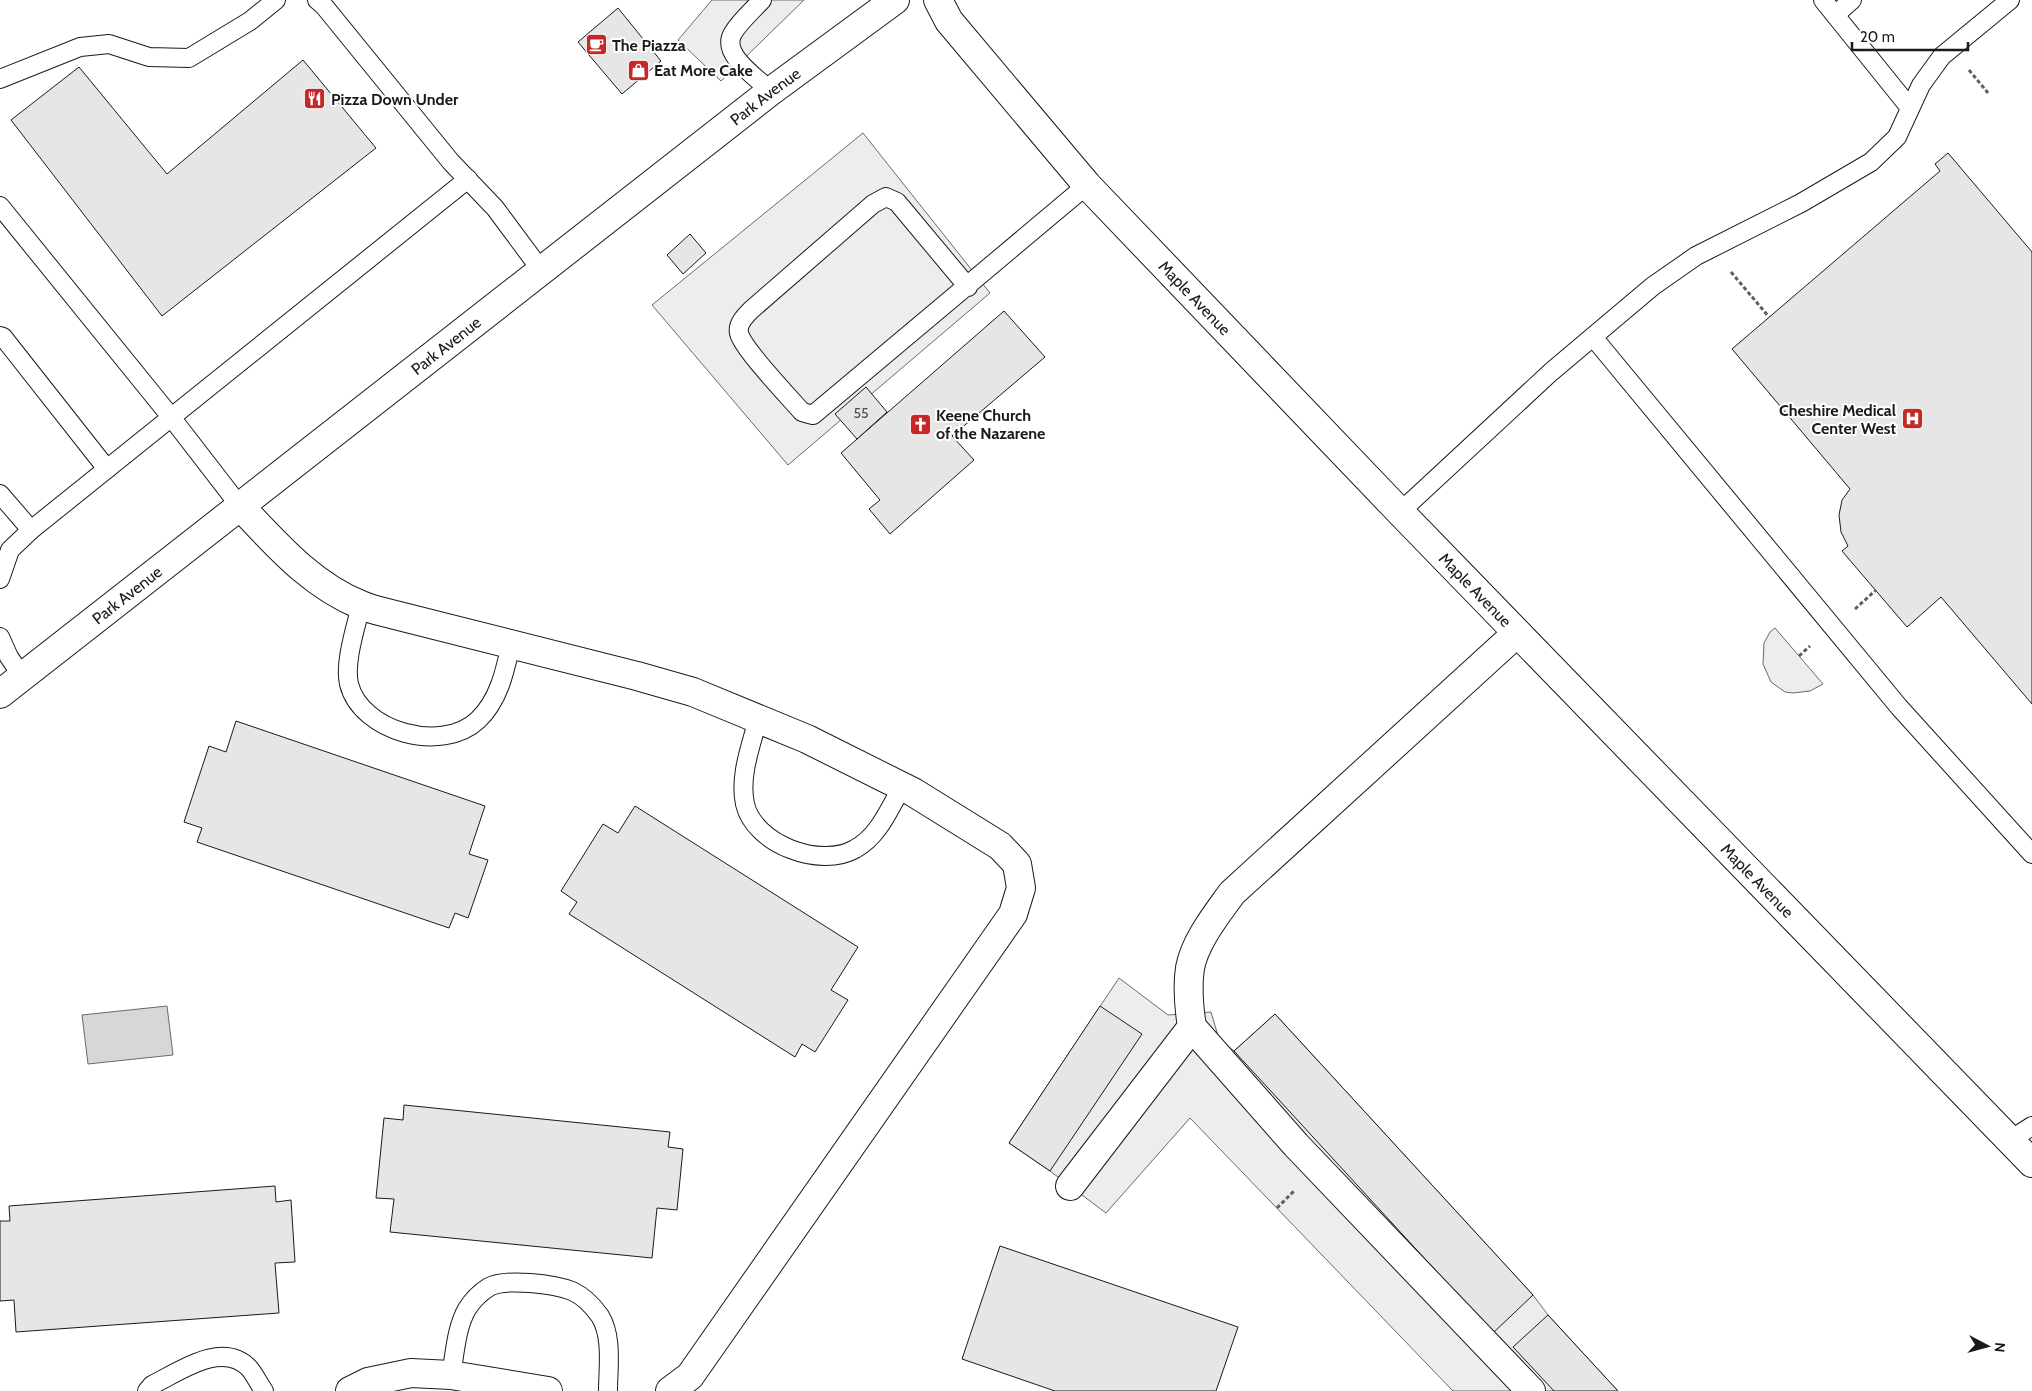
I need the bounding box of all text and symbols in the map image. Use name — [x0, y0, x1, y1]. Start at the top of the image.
scale bar — [1852, 20, 1968, 52]
text: 20 m — [1860, 28, 1895, 46]
cafe icon: The Piazza — [584, 33, 608, 57]
place label: The Piazza — [612, 36, 686, 55]
shop icon: Eat More Cake — [626, 58, 650, 82]
place label: Eat More Cake — [654, 61, 753, 80]
street label: Park Avenue — [726, 63, 804, 129]
restaurant icon: Pizza Down Under — [303, 87, 327, 111]
place label: Pizza Down Under — [331, 90, 459, 109]
street label: Maple Avenue — [1155, 256, 1235, 339]
street label: Park Avenue — [407, 312, 484, 378]
place label: Cheshire Medical Center West — [1779, 401, 1896, 438]
house number: 55 — [853, 404, 869, 422]
place label: Keene Church of the Nazarene — [936, 406, 1045, 443]
hospital icon: Cheshire Medical Center West — [1900, 407, 1924, 431]
church icon: Keene Church of the Nazarene — [908, 412, 932, 436]
street label: Maple Avenue — [1435, 549, 1516, 631]
street label: Park Avenue — [88, 562, 165, 628]
street label: Maple Avenue — [1717, 839, 1798, 921]
north arrow — [1962, 1321, 2012, 1371]
text: N — [1990, 1341, 2009, 1353]

